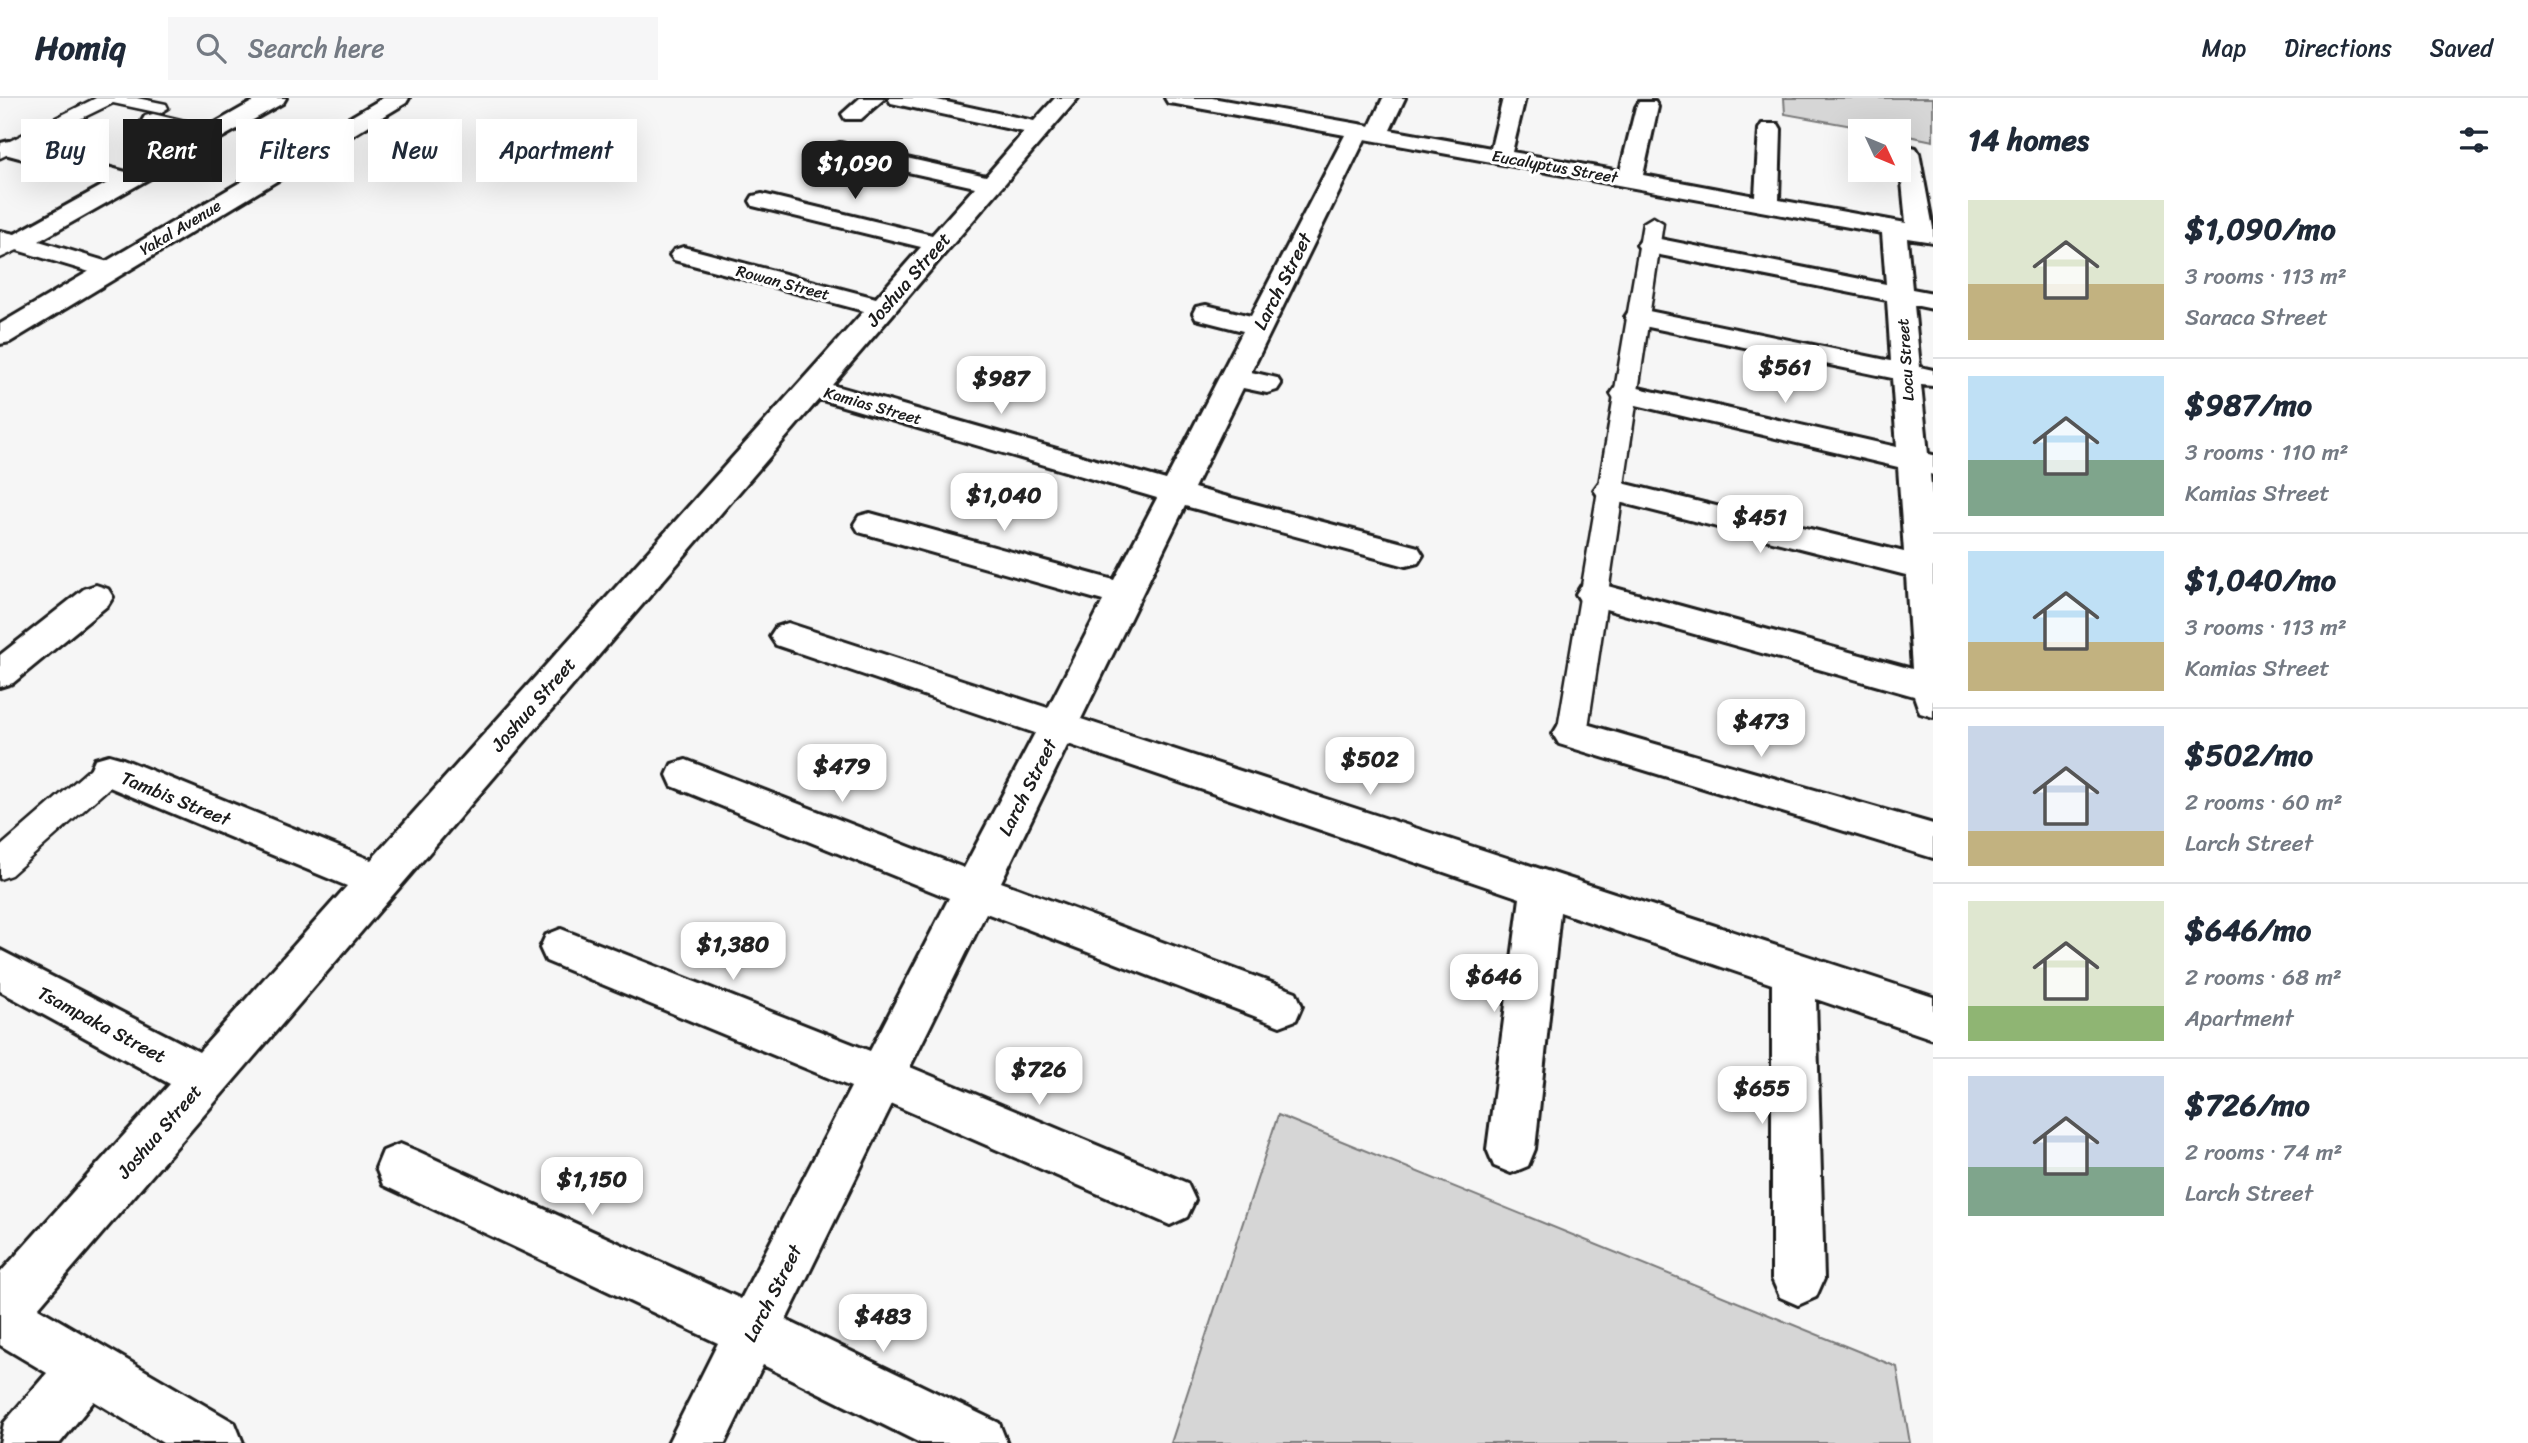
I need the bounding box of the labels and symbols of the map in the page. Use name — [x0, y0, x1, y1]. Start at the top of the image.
north arrow — [1848, 119, 1911, 182]
pin: $1,090 — [798, 141, 912, 201]
street label: Eucalyptus Street — [1490, 141, 1621, 192]
street label: Yakal Avenue — [134, 191, 227, 263]
street label: Joshua Street — [857, 224, 959, 335]
street label: Larch Street — [1244, 225, 1322, 336]
street label: Rowan Street — [733, 256, 833, 309]
street label: Locu Street — [1888, 318, 1923, 402]
pin: $561 — [1744, 345, 1826, 405]
pin: $987 — [960, 356, 1042, 416]
street label: Kamias Street — [821, 378, 925, 433]
pin: $1,040 — [947, 474, 1061, 533]
pin: $451 — [1719, 496, 1801, 555]
street label: Joshua Street — [482, 649, 584, 760]
pin: $473 — [1720, 700, 1802, 759]
street label: Larch Street — [989, 731, 1067, 842]
pin: $502 — [1329, 738, 1411, 797]
pin: $479 — [801, 744, 883, 804]
street label: Tambis Street — [116, 761, 237, 836]
pin: $1,380 — [676, 922, 790, 982]
pin: $646 — [1453, 954, 1535, 1014]
street label: Tsampaka Street — [31, 977, 172, 1072]
pin: $726 — [998, 1048, 1080, 1107]
pin: $655 — [1721, 1066, 1803, 1126]
street label: Joshua Street — [108, 1076, 210, 1187]
pin: $1,150 — [535, 1158, 649, 1217]
street label: Larch Street — [734, 1237, 812, 1348]
pin: $483 — [842, 1294, 924, 1354]

